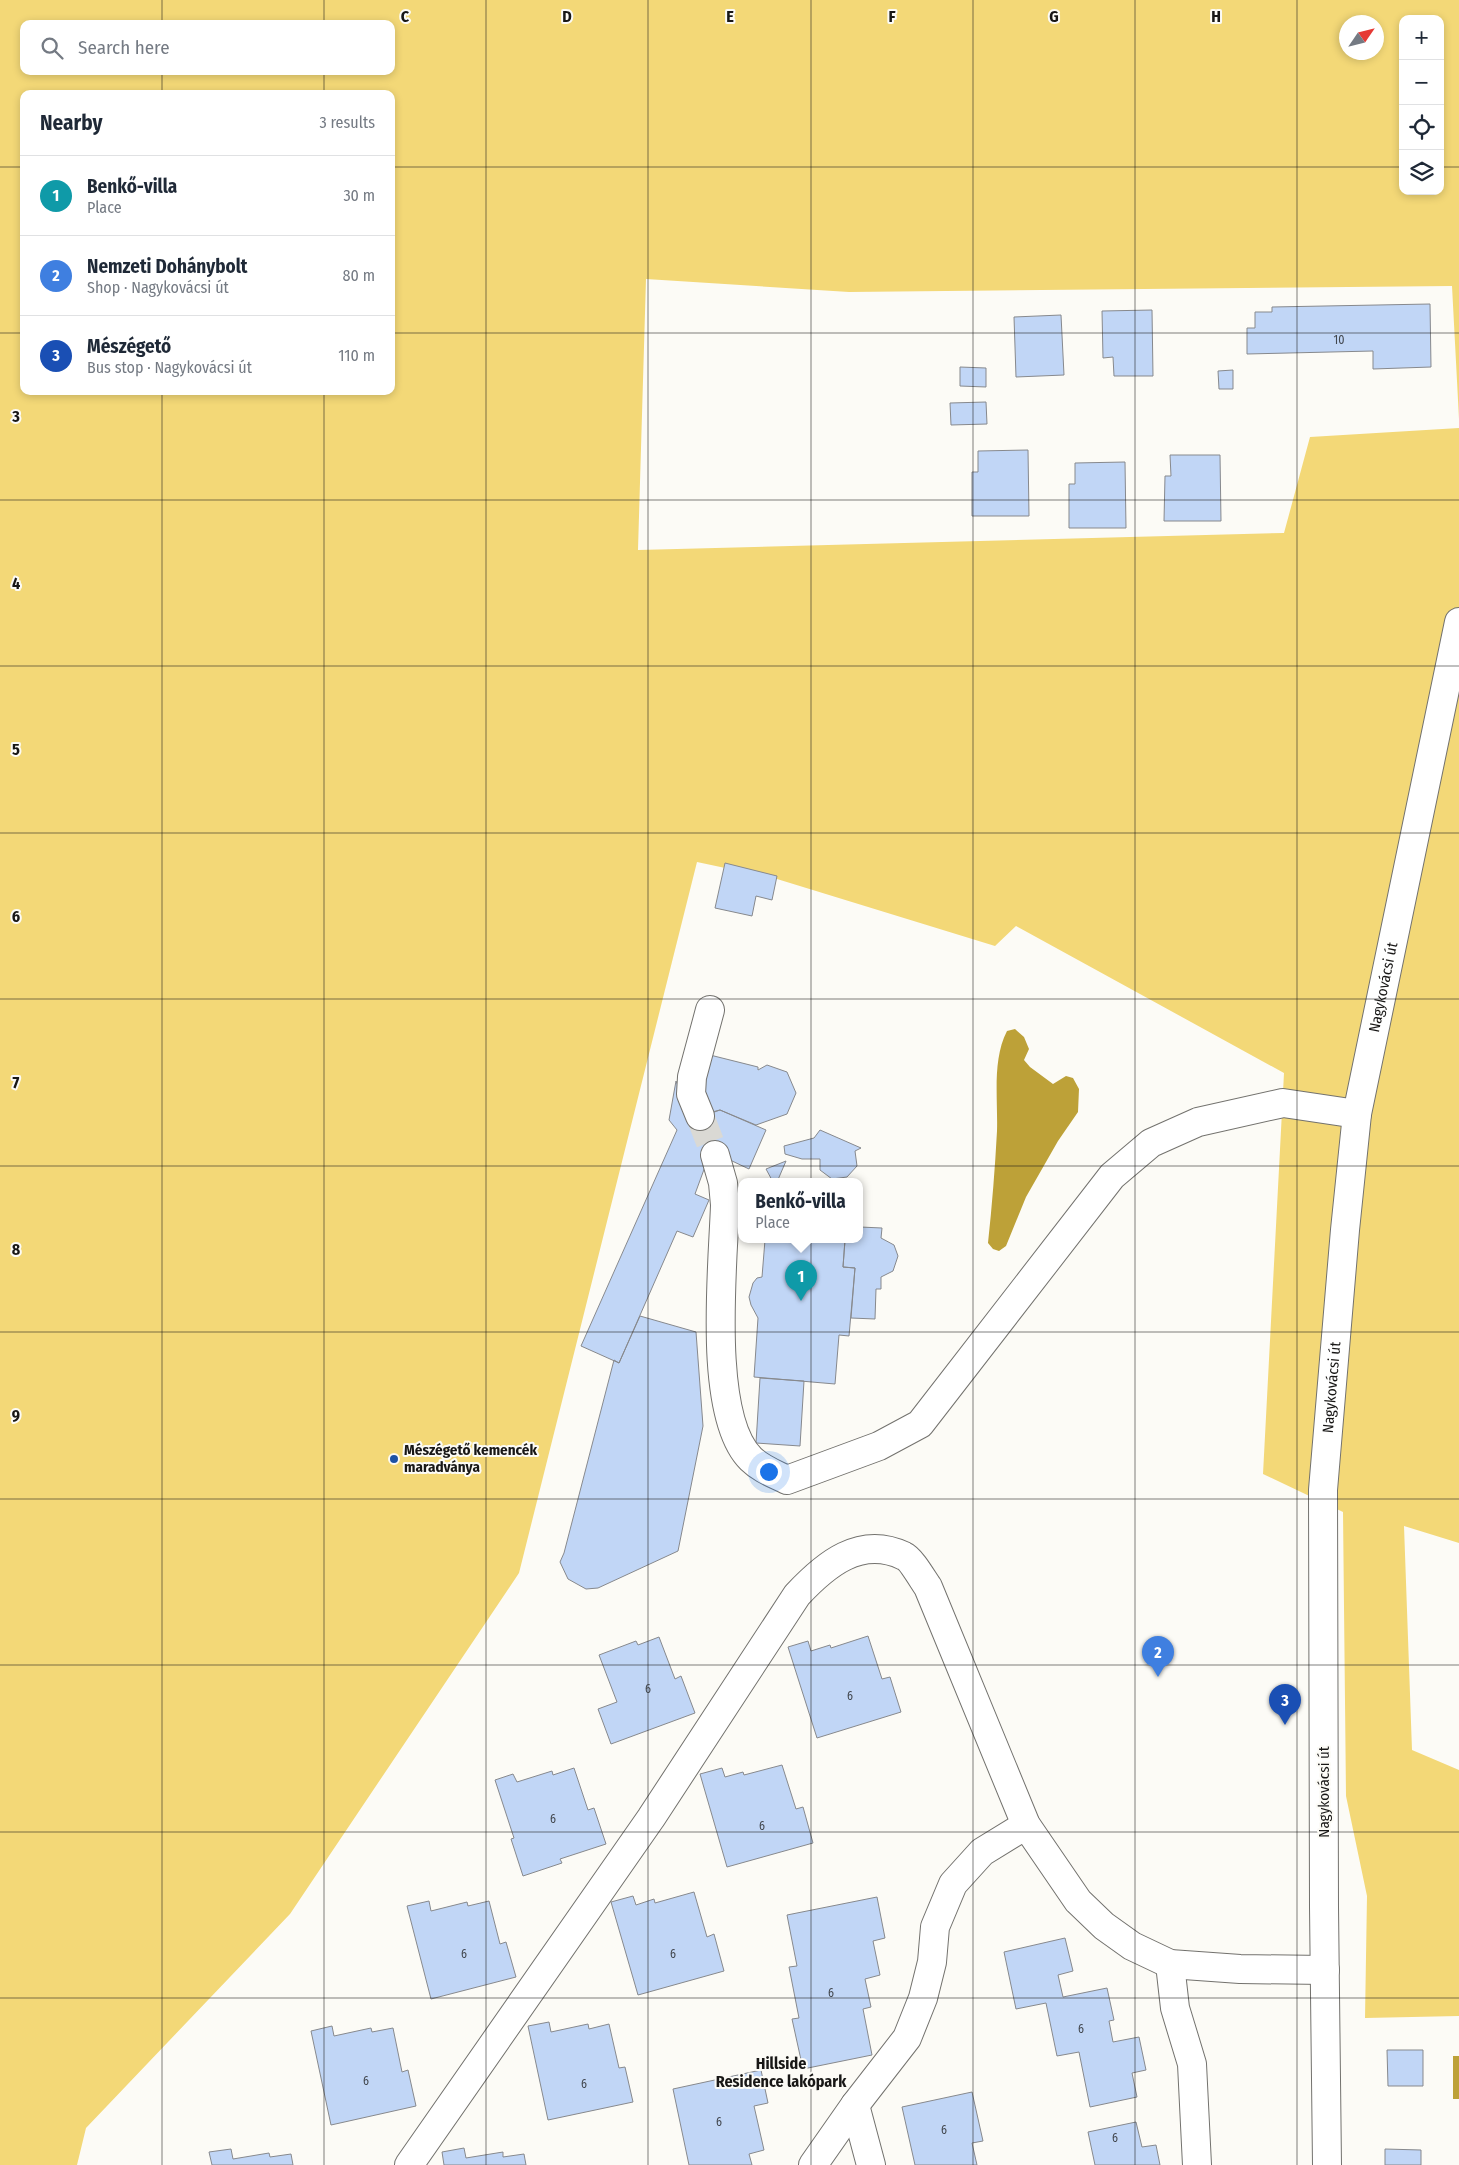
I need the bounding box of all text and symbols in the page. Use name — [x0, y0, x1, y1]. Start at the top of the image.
text: C — [401, 7, 410, 26]
text: D — [562, 7, 572, 26]
text: E — [726, 7, 734, 26]
text: F — [888, 7, 896, 26]
text: G — [1049, 7, 1059, 26]
text: H — [1211, 7, 1221, 26]
north arrow — [1339, 15, 1384, 60]
map controls — [1399, 15, 1444, 195]
button: + — [1399, 15, 1444, 60]
search box — [20, 20, 395, 75]
icon: search — [38, 34, 66, 62]
text: Search here — [78, 36, 170, 59]
button: − — [1399, 60, 1444, 105]
button: locate — [1399, 105, 1444, 150]
text: Nearby — [40, 110, 102, 136]
text: 3 results — [319, 113, 375, 132]
button: layers — [1399, 150, 1444, 195]
text: Benkő-villa — [87, 175, 177, 198]
text: 1 — [53, 186, 59, 205]
text: 30 m — [343, 186, 375, 205]
text: Place — [87, 198, 122, 217]
text: Nemzeti Dohánybolt — [87, 255, 248, 278]
text: 2 — [52, 266, 60, 285]
text: 80 m — [343, 266, 375, 285]
text: Shop · Nagykovácsi út — [87, 278, 229, 297]
house number: 10 — [1334, 333, 1344, 347]
text: Mészégető — [87, 335, 171, 358]
text: 3 — [52, 346, 60, 365]
text: 110 m — [338, 346, 375, 365]
text: Bus stop · Nagykovácsi út — [87, 358, 252, 377]
text: 3 — [11, 407, 20, 426]
text: 4 — [12, 574, 20, 593]
text: 5 — [12, 740, 20, 759]
text: 6 — [12, 907, 20, 926]
street label: Nagykovácsi út — [1365, 941, 1401, 1034]
text: 7 — [13, 1073, 20, 1092]
popup — [738, 1178, 863, 1243]
text: Benkő-villa — [755, 1190, 846, 1213]
text: Place — [755, 1213, 790, 1232]
text: 8 — [12, 1240, 21, 1259]
pin: 1 — [785, 1260, 817, 1301]
street label: Nagykovácsi út — [1319, 1341, 1345, 1434]
text: 9 — [12, 1406, 20, 1425]
place label: Mészégető kemencék maradványa — [404, 1441, 537, 1476]
marker: Mészégető kemencék maradványa — [388, 1453, 400, 1465]
your location — [756, 1459, 782, 1485]
pin: 2 — [1142, 1636, 1174, 1677]
house number: 6 — [645, 1682, 651, 1696]
pin: 3 — [1269, 1684, 1301, 1725]
house number: 6 — [847, 1689, 853, 1703]
street label: Nagykovácsi út — [1315, 1746, 1333, 1838]
house number: 6 — [550, 1812, 556, 1826]
house number: 6 — [759, 1819, 765, 1833]
house number: 6 — [461, 1947, 467, 1961]
house number: 6 — [670, 1947, 676, 1961]
house number: 6 — [828, 1986, 834, 2000]
house number: 6 — [1078, 2022, 1084, 2036]
district label: Hillside Residence lakópark — [716, 2054, 847, 2091]
house number: 6 — [363, 2074, 369, 2088]
house number: 6 — [581, 2077, 587, 2091]
house number: 6 — [716, 2115, 722, 2129]
house number: 6 — [941, 2123, 947, 2137]
house number: 6 — [1112, 2131, 1118, 2145]

